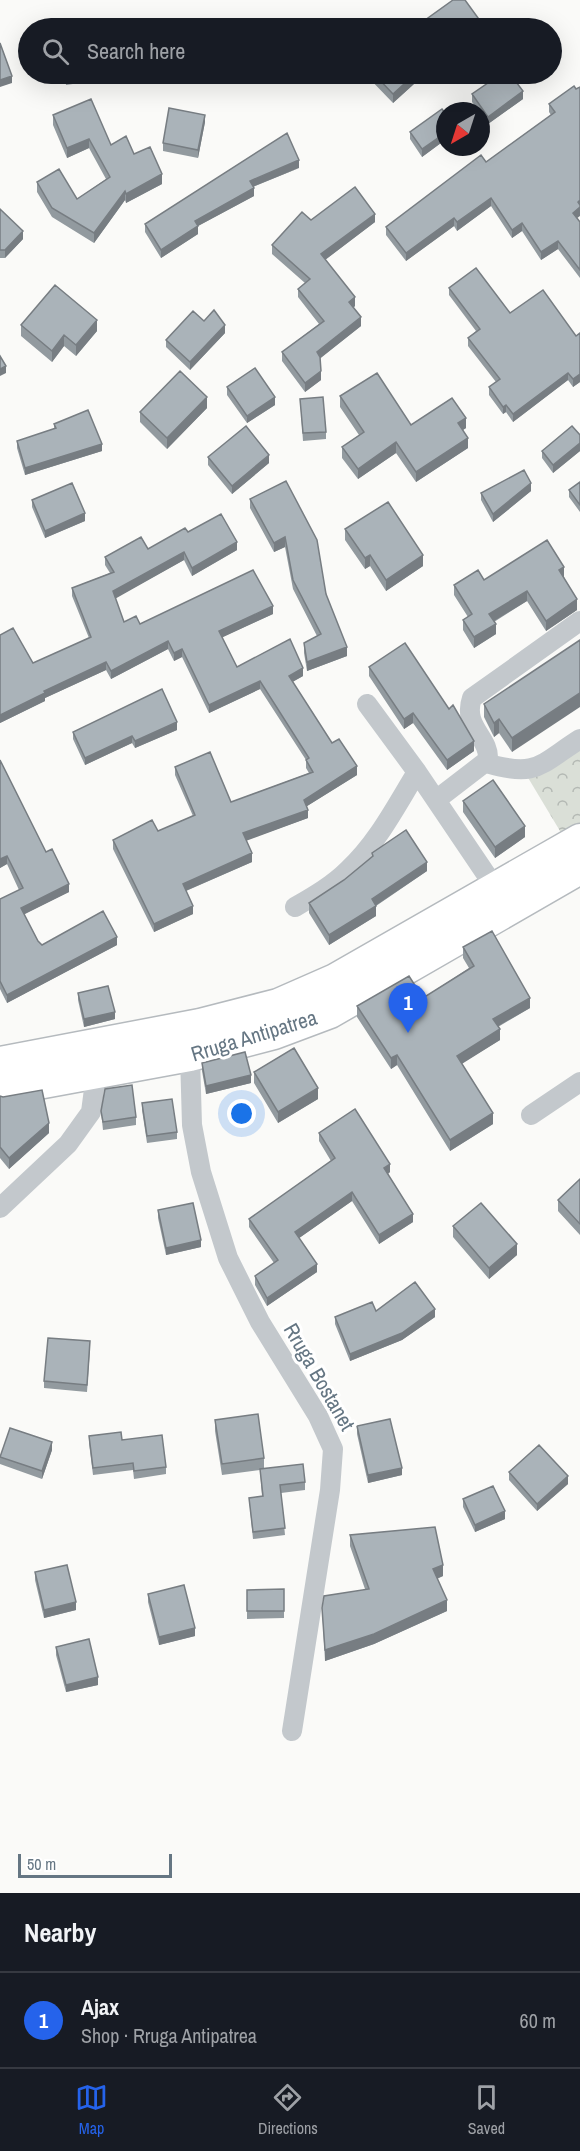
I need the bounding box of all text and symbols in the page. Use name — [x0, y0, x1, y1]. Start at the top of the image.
search box — [18, 18, 562, 84]
icon: search — [39, 35, 72, 68]
text: Search here — [87, 36, 185, 66]
north arrow — [436, 102, 490, 156]
pin: 1 — [388, 984, 428, 1033]
street label: Rruga Antipatrea — [187, 1002, 321, 1068]
your location — [227, 1099, 256, 1128]
street label: Rruga Bostanet — [277, 1318, 362, 1436]
scale bar — [18, 1851, 172, 1878]
text: 50 m — [27, 1853, 56, 1875]
text: Nearby — [24, 1915, 96, 1950]
text: Ajax — [81, 1992, 119, 2022]
text: 1 — [39, 2007, 48, 2034]
text: 60 m — [520, 2007, 556, 2034]
text: Shop · Rruga Antipatrea — [81, 2022, 257, 2049]
tab: Map — [75, 2081, 108, 2139]
tab: Directions — [258, 2081, 318, 2139]
tab: Saved — [468, 2081, 505, 2139]

